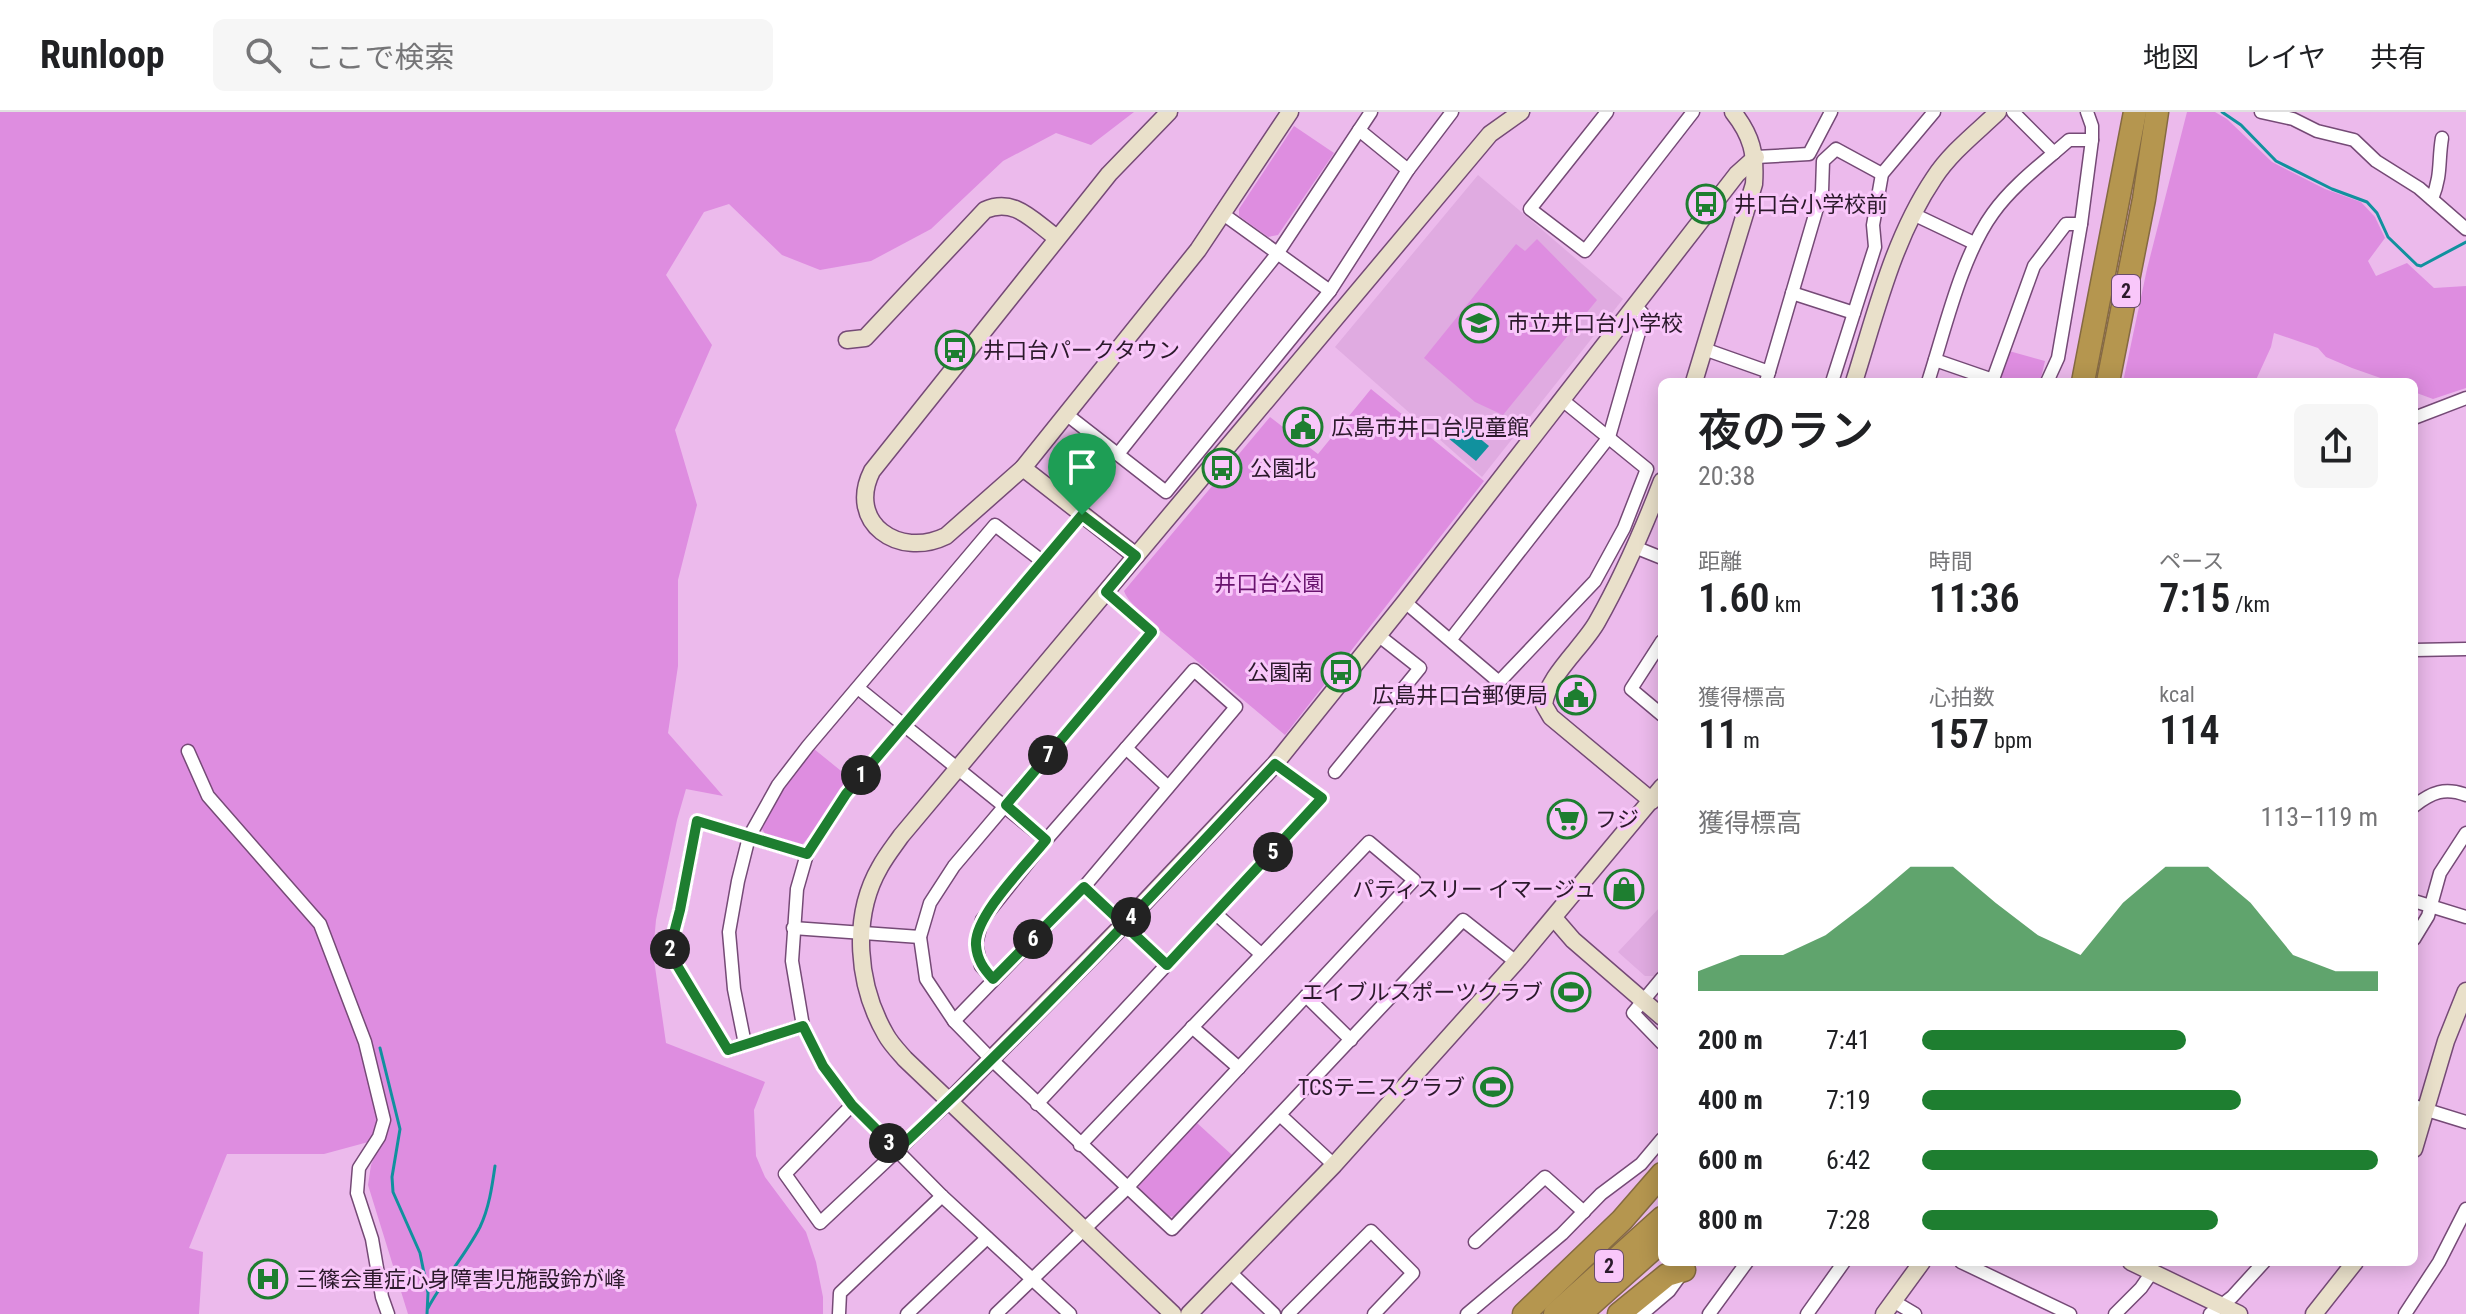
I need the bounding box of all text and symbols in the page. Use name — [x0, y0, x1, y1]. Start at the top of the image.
search box — [213, 19, 773, 91]
text: Runloop — [40, 33, 165, 77]
icon: search — [241, 33, 285, 77]
text: ここで検索 — [305, 40, 455, 75]
text: 地図 — [2143, 41, 2199, 74]
text: レイヤ — [2243, 41, 2326, 74]
text: 共有 — [2370, 41, 2426, 74]
bus stop icon: 井口台小学校前 — [1685, 183, 1727, 225]
place label: 井口台小学校前 — [1734, 192, 1888, 217]
road number: 2 — [2112, 275, 2140, 307]
school or university icon: 市立井口台小学校 — [1458, 302, 1500, 344]
place label: 市立井口台小学校 — [1507, 311, 1683, 336]
bus stop icon: 井口台パークタウン — [934, 329, 976, 371]
place label: 井口台パークタウン — [983, 338, 1180, 363]
button: share — [2294, 404, 2378, 488]
text: 夜のラン — [1698, 405, 1874, 457]
public building icon: 広島市井口台児童館 — [1282, 406, 1324, 448]
place label: 広島市井口台児童館 — [1331, 415, 1529, 440]
pin — [1048, 433, 1116, 515]
icon: arrive — [1060, 445, 1104, 489]
bus stop icon: 公園北 — [1201, 447, 1243, 489]
place label: 公園北 — [1250, 456, 1316, 481]
text: 20:38 — [1698, 461, 1755, 491]
text: 距離 — [1698, 549, 1742, 574]
text: 時間 — [1929, 549, 1973, 574]
text: ペース — [2159, 549, 2224, 574]
park label: 井口台公園 — [1214, 571, 1324, 596]
text: 1.60 — [1698, 575, 1770, 622]
text: 11:36 — [1929, 575, 2020, 622]
text: 7:15 — [2159, 575, 2230, 622]
text: km — [1770, 592, 1801, 617]
text: /km — [2230, 592, 2270, 617]
bus stop icon: 公園南 — [1320, 651, 1362, 693]
place label: 公園南 — [1247, 660, 1313, 685]
public building icon: 広島井口台郵便局 — [1555, 674, 1597, 716]
text: kcal — [2159, 682, 2195, 707]
place label: 広島井口台郵便局 — [1372, 683, 1548, 708]
text: 獲得標高 — [1698, 685, 1786, 710]
text: 心拍数 — [1929, 685, 1995, 710]
text: 114 — [2159, 707, 2220, 754]
text: 11 — [1698, 711, 1738, 758]
text: 157 — [1929, 711, 1989, 758]
text: m — [1738, 728, 1760, 753]
text: bpm — [1989, 728, 2032, 753]
pin: 7 — [1028, 735, 1068, 775]
text: 7 — [1042, 742, 1054, 767]
pin: 1 — [841, 755, 881, 795]
text: 1 — [855, 762, 867, 787]
supermarket icon: フジ — [1546, 798, 1588, 840]
text: 113–119 m — [2261, 802, 2378, 832]
place label: フジ — [1595, 807, 1639, 832]
text: 獲得標高 — [1698, 808, 1802, 838]
pin: 5 — [1253, 832, 1293, 872]
text: 5 — [1267, 839, 1279, 864]
shop icon: パティスリー イマージュ — [1603, 868, 1645, 910]
place label: パティスリー イマージュ — [1352, 877, 1596, 902]
pin: 4 — [1111, 897, 1151, 937]
text: 4 — [1125, 904, 1137, 929]
pin: 6 — [1013, 919, 1053, 959]
text: 6 — [1027, 926, 1039, 951]
pin: 2 — [650, 929, 690, 969]
text: 2 — [664, 936, 676, 961]
sports icon: エイブルスポーツクラブ — [1550, 971, 1592, 1013]
place label: エイブルスポーツクラブ — [1301, 980, 1543, 1005]
text: 200 m — [1698, 1025, 1763, 1055]
text: 7:41 — [1826, 1025, 1871, 1055]
sports icon: TCSテニスクラブ — [1472, 1066, 1514, 1108]
place label: TCSテニスクラブ — [1298, 1075, 1465, 1100]
text: 400 m — [1698, 1085, 1763, 1115]
text: 7:19 — [1826, 1085, 1871, 1115]
pin: 3 — [869, 1123, 909, 1163]
text: 3 — [883, 1130, 895, 1155]
text: 600 m — [1698, 1145, 1763, 1175]
text: 6:42 — [1826, 1145, 1871, 1175]
text: 800 m — [1698, 1205, 1763, 1235]
text: 7:28 — [1826, 1205, 1871, 1235]
road number: 2 — [1595, 1250, 1623, 1282]
hospital icon: 三篠会重症心身障害児施設鈴が峰 — [247, 1258, 289, 1300]
place label: 三篠会重症心身障害児施設鈴が峰 — [296, 1267, 626, 1292]

